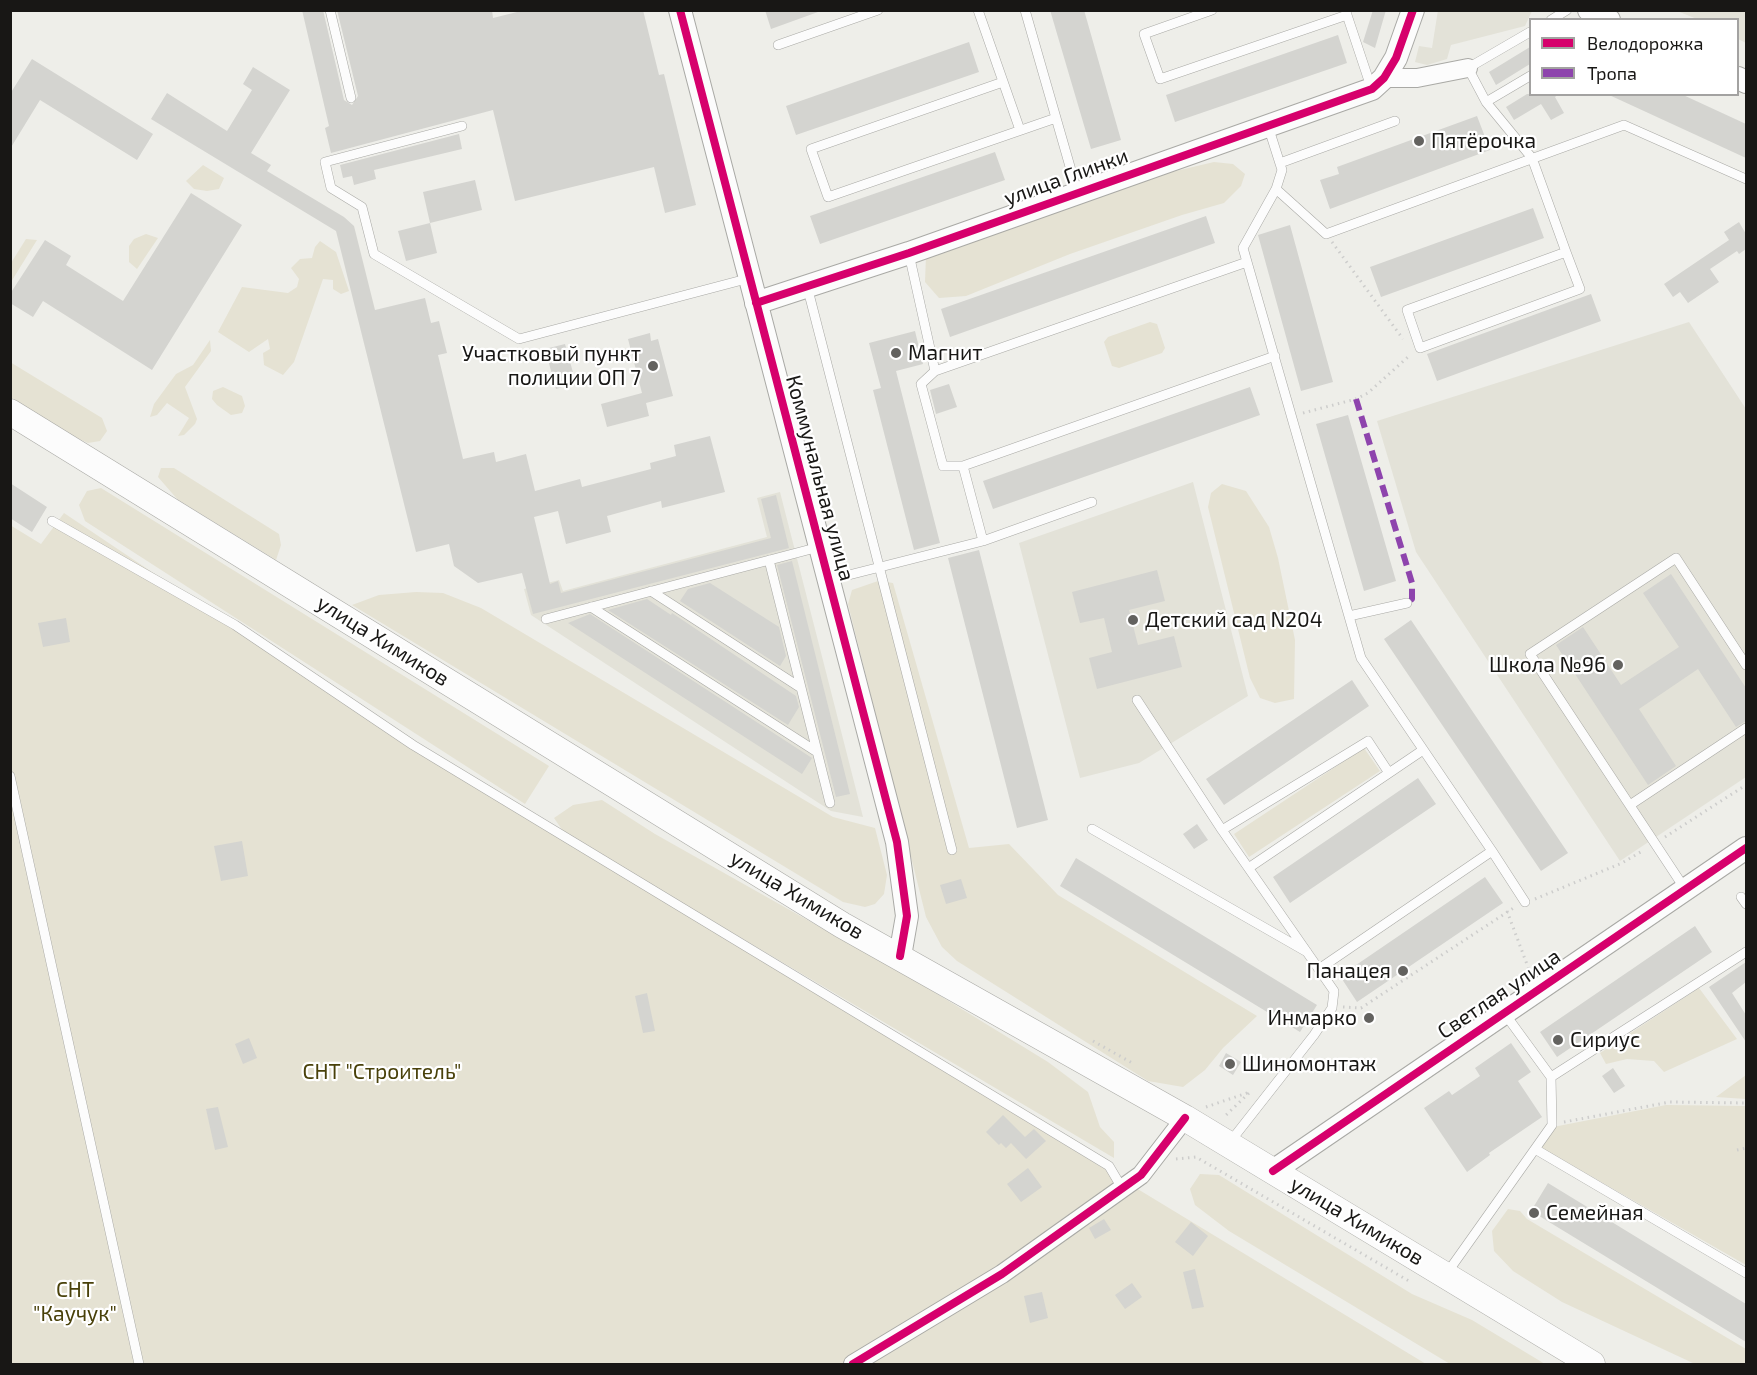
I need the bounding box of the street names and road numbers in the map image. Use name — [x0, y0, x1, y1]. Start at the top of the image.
street label: улица Глинки — [1001, 143, 1131, 211]
street label: Коммунальная улица — [780, 372, 860, 584]
street label: улица Химиков — [312, 590, 454, 692]
street label: улица Химиков — [726, 845, 868, 945]
street label: Светлая улица — [1433, 944, 1565, 1044]
street label: улица Химиков — [1286, 1171, 1428, 1271]

